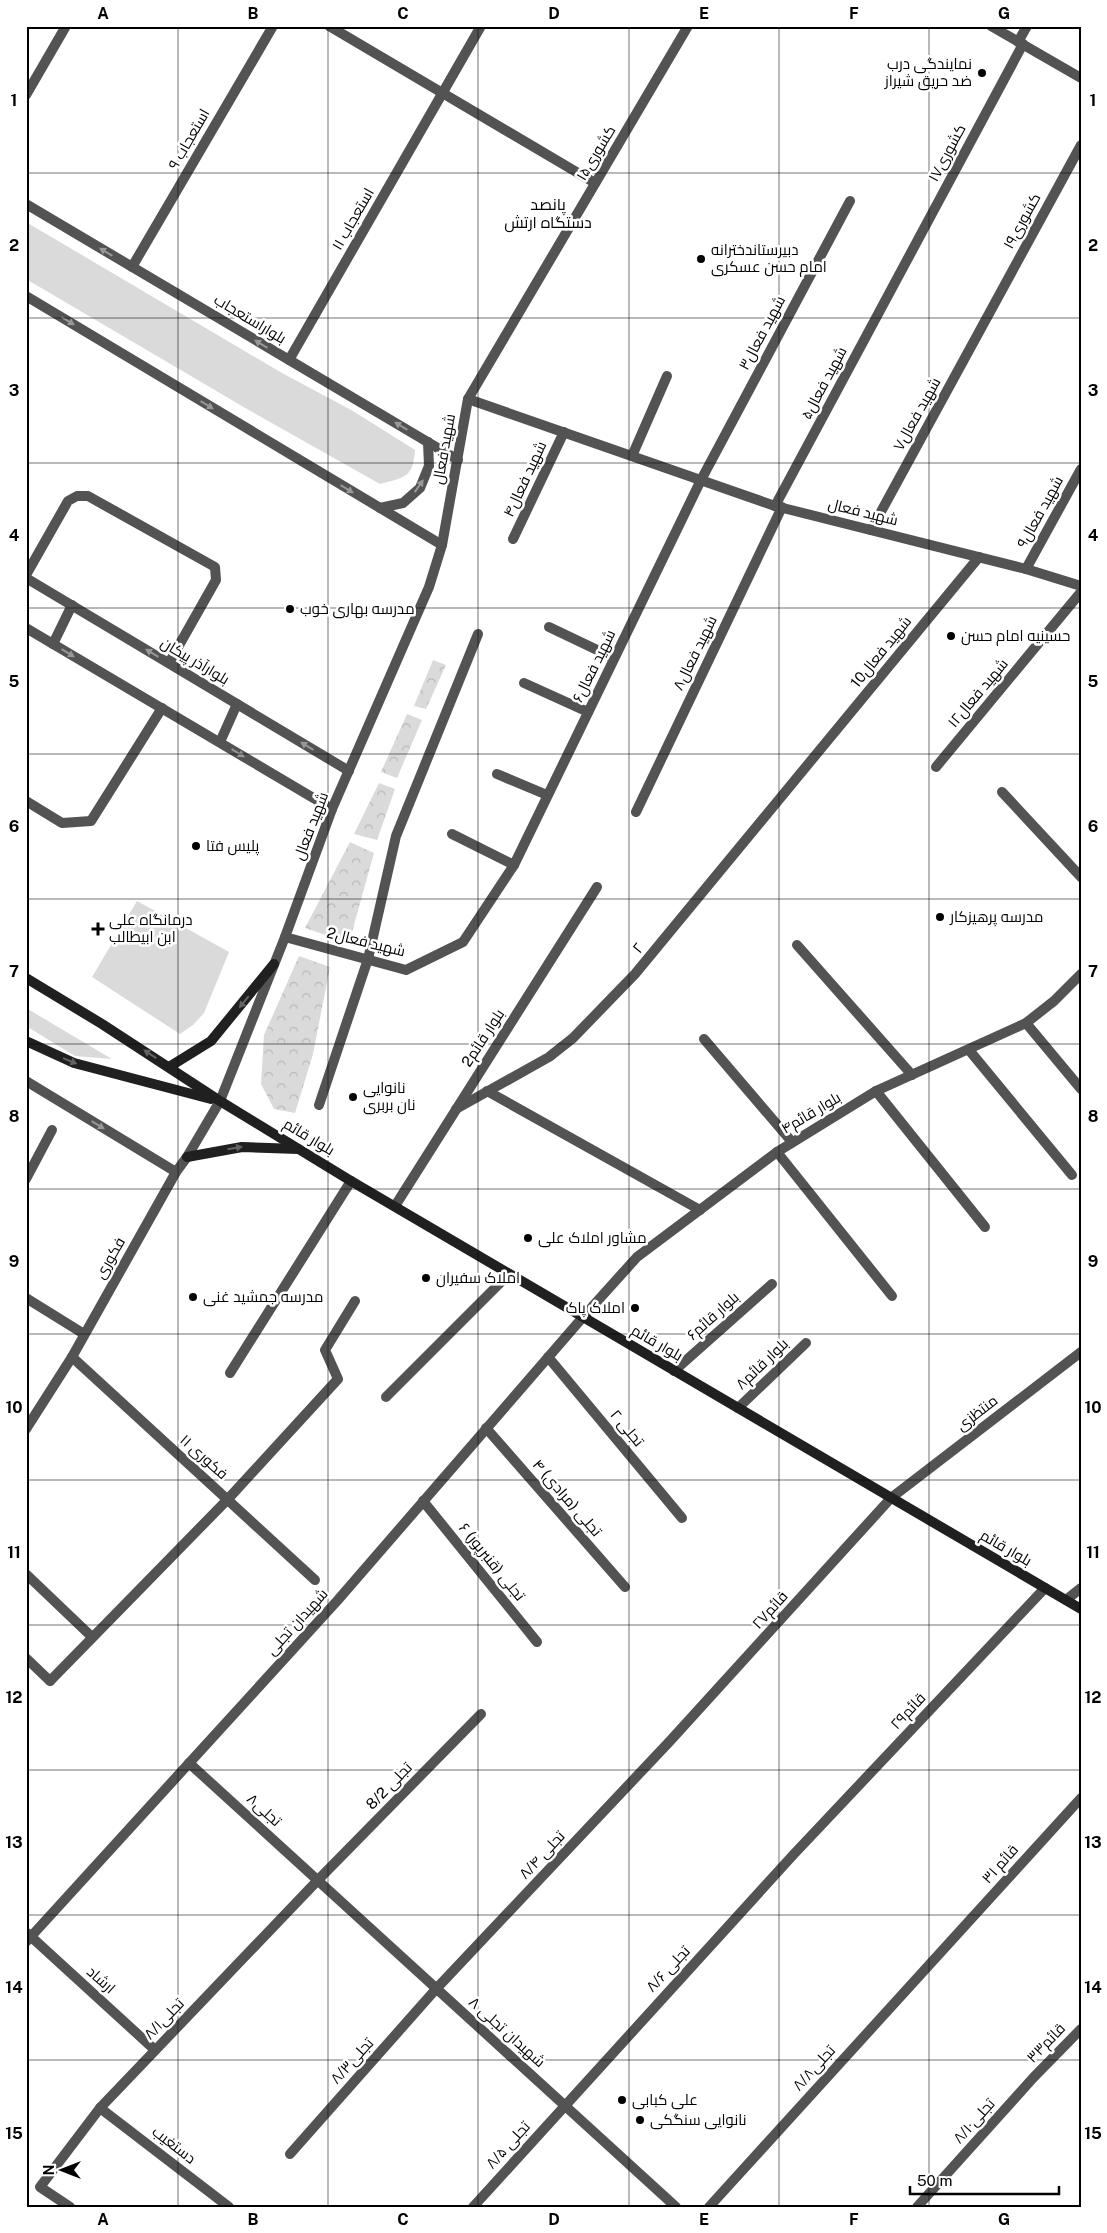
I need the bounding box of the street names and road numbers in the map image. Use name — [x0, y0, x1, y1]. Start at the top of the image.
street label: استعجاب ۹ — [164, 105, 213, 172]
street label: ۱۷کشوری — [924, 121, 970, 185]
street label: کشوری۱۵ — [573, 122, 620, 184]
street label: استعجاب ۱۱ — [328, 185, 377, 253]
street label: ۱۹کشوری — [999, 190, 1045, 252]
street label: بلواراستعجاب — [211, 290, 289, 348]
street label: شهید فعال۳ — [735, 293, 790, 374]
street label: شهید فعال۵ — [797, 344, 852, 423]
street label: شهید فعال۷ — [890, 374, 945, 454]
street label: شهید فعال — [429, 412, 460, 486]
street label: شهید فعال۴ — [500, 438, 551, 520]
street label: شهید فعال۹ — [1013, 473, 1068, 552]
street label: شهید فعال — [826, 495, 900, 530]
street label: شهید فعال۸ — [669, 613, 722, 694]
street label: 10شهید فعال — [847, 613, 916, 692]
street label: شهید فعال۶ — [569, 627, 620, 706]
street label: بلوارآذر پیکان — [157, 633, 233, 689]
street label: شهید فعال۱۲ — [944, 655, 1013, 732]
street label: شهید فعال — [290, 789, 333, 863]
street label: شهید فعال2 — [325, 924, 407, 961]
street label: ۲ — [629, 939, 647, 956]
street label: 2بلوار قائم — [458, 1006, 509, 1071]
street label: بلوار قائم۴ — [778, 1088, 845, 1139]
street label: بلوار قائم — [280, 1115, 338, 1160]
street label: فکوری — [91, 1234, 130, 1282]
street label: بلوار قائم۶ — [683, 1288, 743, 1345]
street label: بلوار قائم — [628, 1321, 686, 1366]
street label: بلوار قائم۸ — [732, 1335, 793, 1394]
street label: منتظزی — [953, 1391, 1002, 1436]
street label: ۲ تجلی — [606, 1406, 648, 1451]
street label: فکوری ۱۱ — [176, 1431, 232, 1484]
street label: ۴ تجلی (مرادی) — [528, 1456, 605, 1541]
street label: ۶ تجلی (قنبرپور) — [454, 1519, 529, 1605]
street label: بلوار قائم — [977, 1526, 1035, 1571]
street label: شهیدان تجلی — [262, 1585, 332, 1660]
street label: قائم۲۷ — [748, 1587, 792, 1633]
street label: قائم۲۹ — [887, 1689, 930, 1734]
street label: 8/2 تجلی — [362, 1759, 417, 1814]
street label: تجلی۸ — [242, 1790, 285, 1831]
street label: ۸/۴ تجلی — [515, 1827, 569, 1883]
street label: قائم ۳۱ — [978, 1841, 1023, 1888]
street label: تجلی ۸/۶ — [642, 1942, 695, 1996]
street label: ارشاد — [83, 1963, 119, 1997]
street label: شهیدان تجلی ۸ — [465, 1993, 549, 2072]
street label: تجلی۸/۱ — [140, 1995, 189, 2044]
street label: قائم۳۳ — [1023, 2020, 1070, 2067]
street label: تجلی۸/۳ — [327, 2034, 378, 2088]
street label: تجلی۸/۸ — [789, 2042, 840, 2095]
street label: تجلی۸/۱۰ — [949, 2095, 999, 2148]
street label: تجلی ۸/۵ — [482, 2118, 535, 2173]
street label: دستغیب — [149, 2122, 199, 2167]

